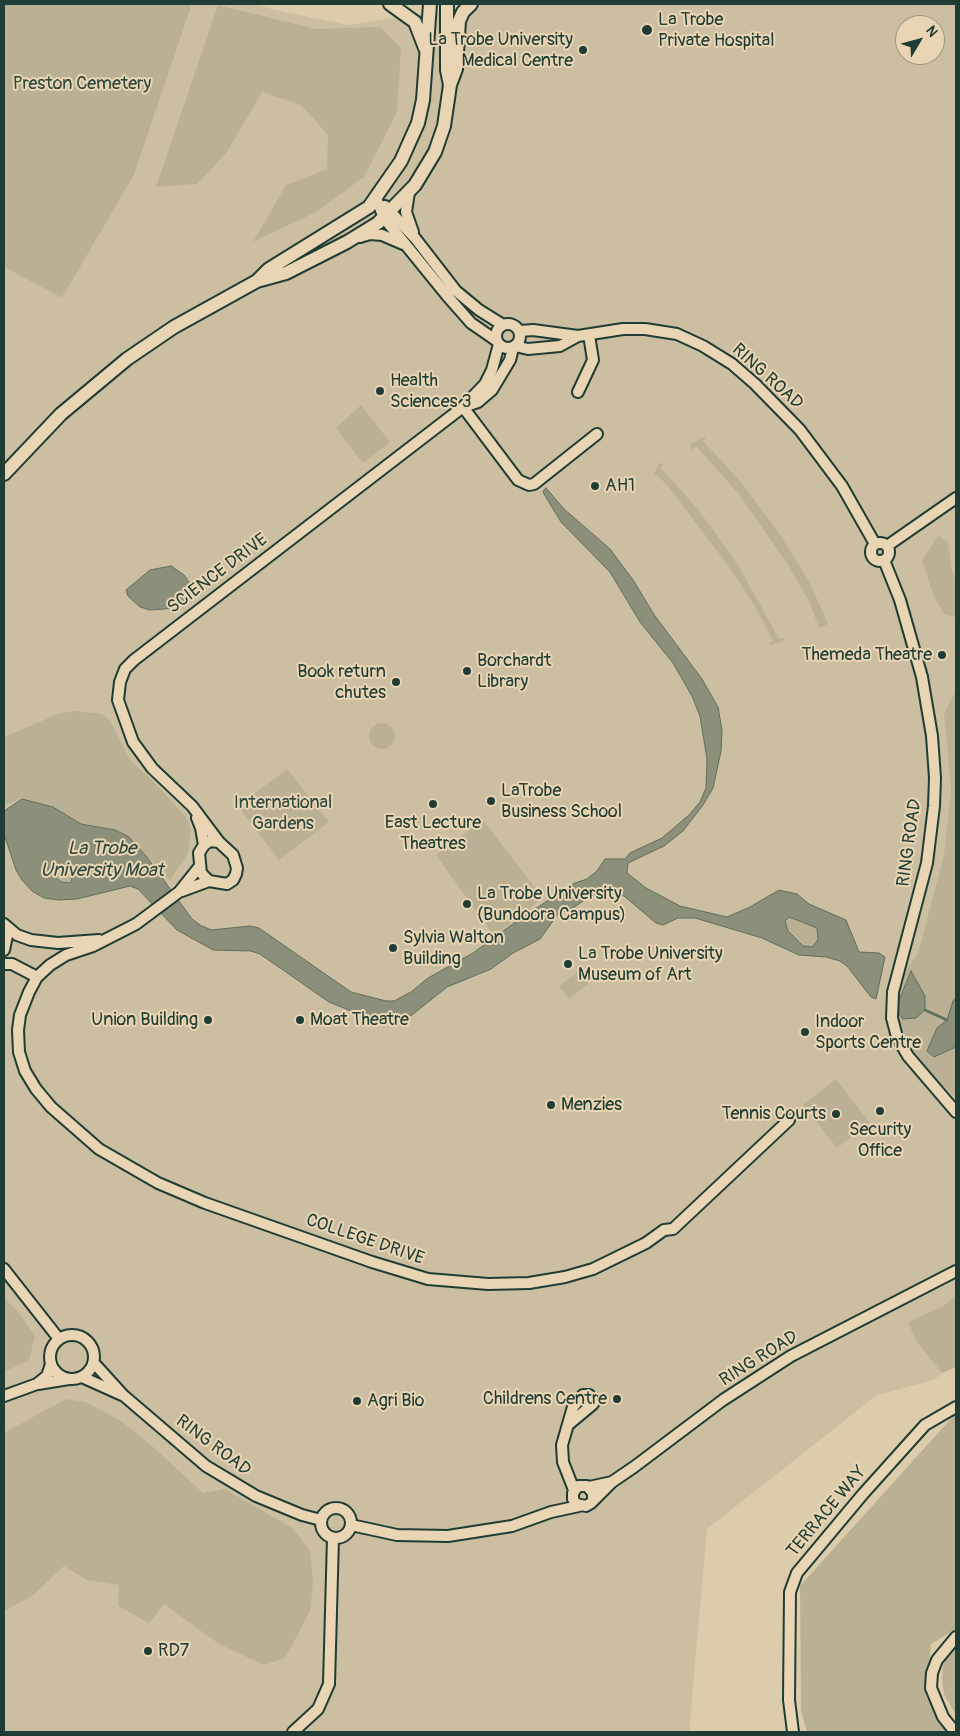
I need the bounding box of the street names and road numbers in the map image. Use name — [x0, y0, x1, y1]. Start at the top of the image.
street label: RING ROAD — [727, 339, 807, 415]
street label: SCIENCE DRIVE — [164, 529, 272, 619]
street label: RING ROAD — [893, 798, 927, 888]
street label: COLLEGE DRIVE — [303, 1210, 427, 1270]
street label: RING ROAD — [716, 1326, 802, 1392]
street label: RING ROAD — [171, 1411, 255, 1481]
street label: TERRACE WAY — [783, 1462, 871, 1562]

